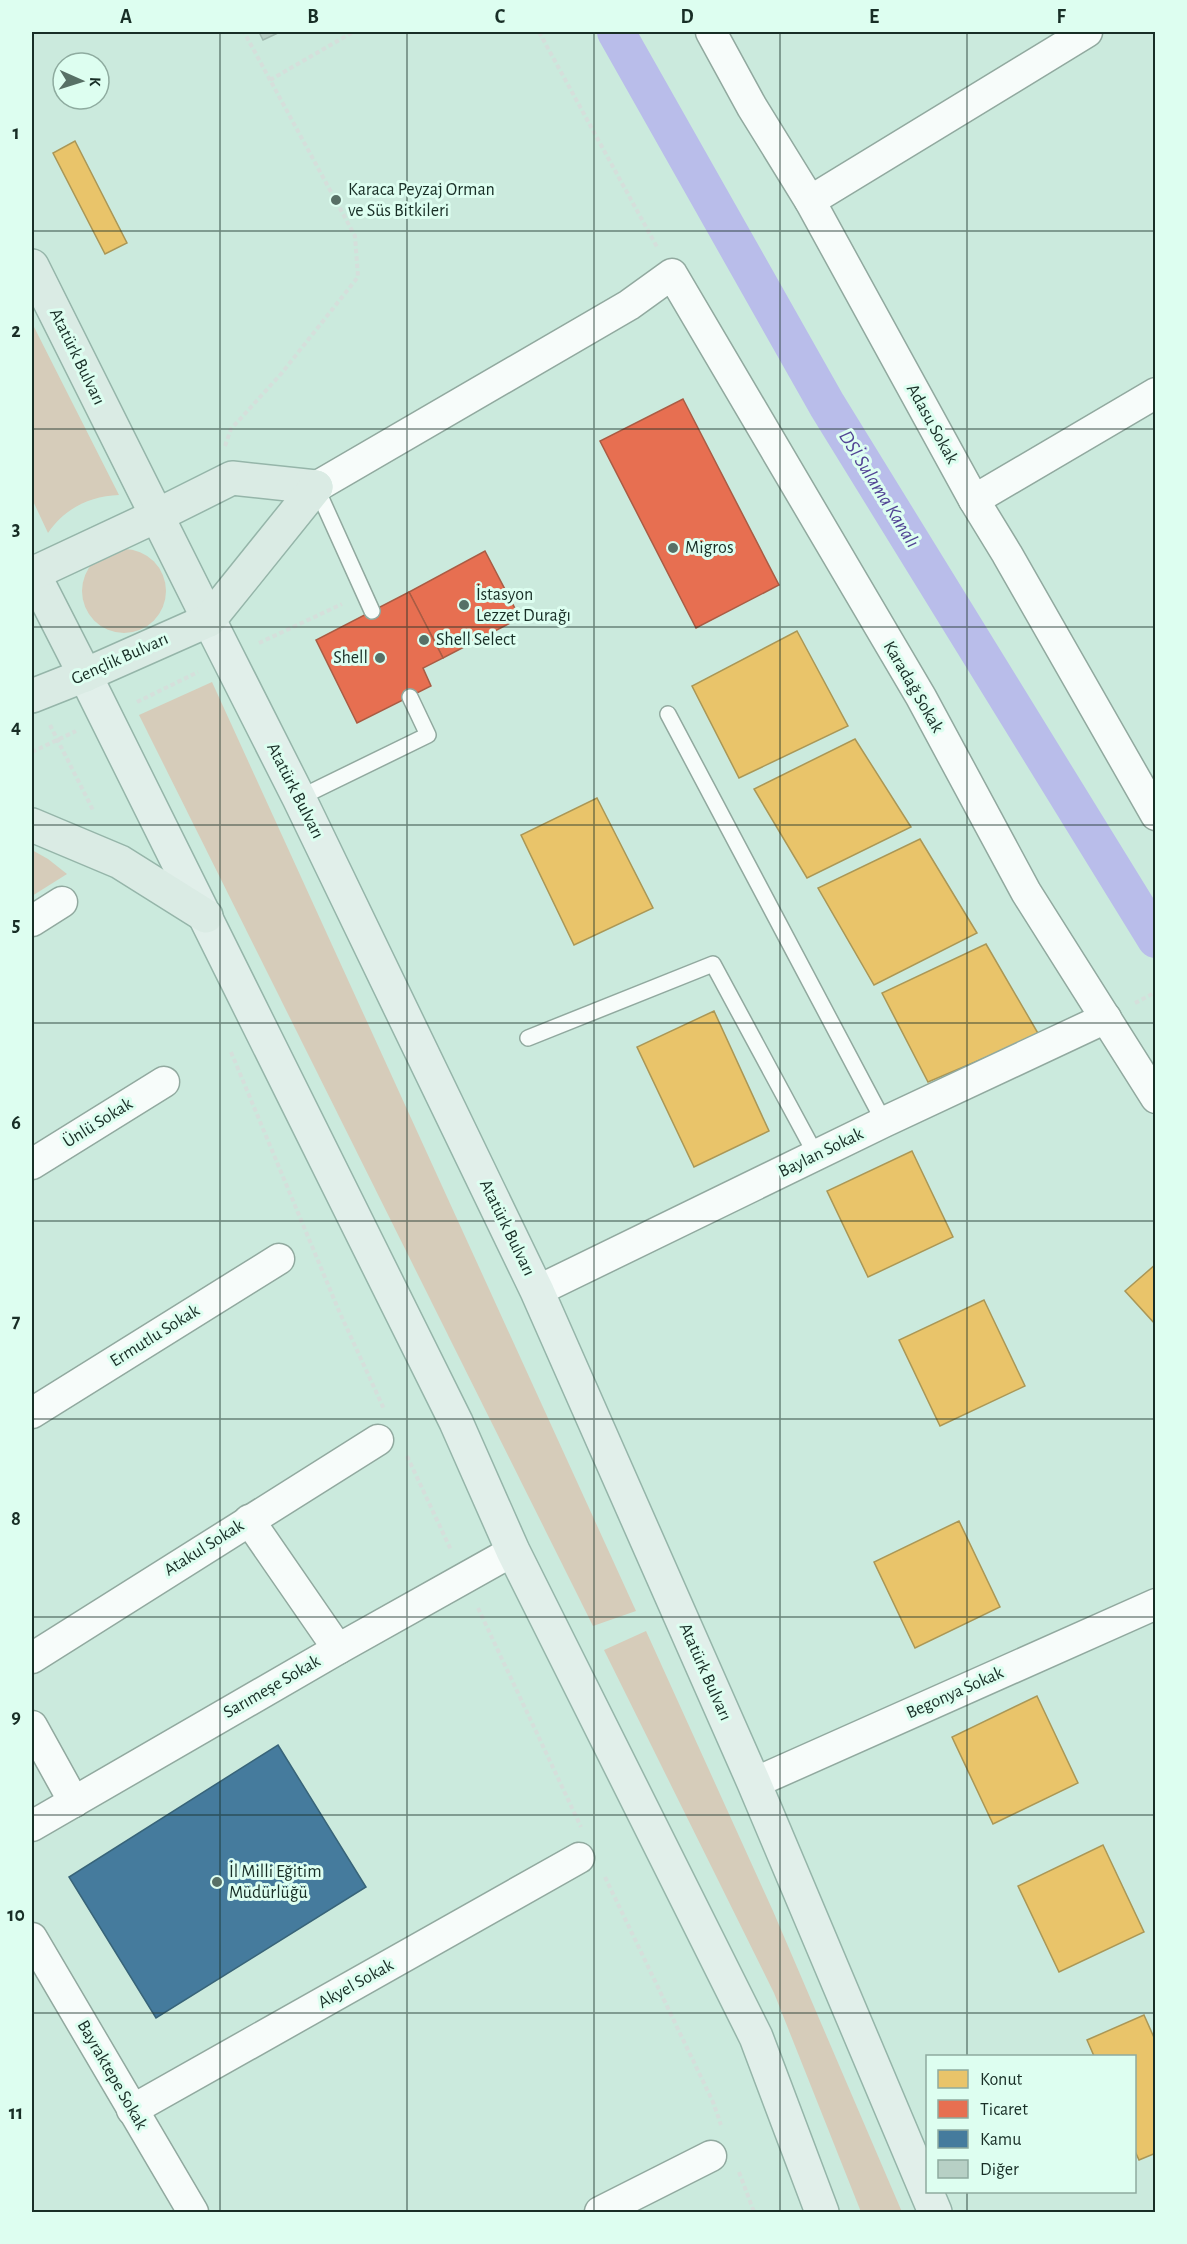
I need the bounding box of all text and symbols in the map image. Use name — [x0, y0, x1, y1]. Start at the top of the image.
text: A — [120, 7, 132, 27]
text: B — [307, 7, 319, 27]
text: C — [495, 7, 506, 27]
text: D — [680, 7, 694, 27]
text: E — [869, 7, 879, 27]
text: F — [1056, 7, 1066, 27]
north arrow — [51, 51, 111, 111]
text: K — [87, 77, 103, 87]
text: 1 — [12, 123, 20, 143]
place label: Karaca Peyzaj Orman ve Süs Bitkileri — [348, 181, 495, 220]
marker: Karaca Peyzaj Orman ve Süs Bitkileri — [329, 193, 343, 207]
street label: Atatürk Bulvarı — [46, 306, 108, 408]
text: 2 — [11, 321, 21, 341]
street label: Adasu Sokak — [903, 381, 962, 467]
water label: DSİ Sulama Kanalı — [835, 427, 923, 551]
text: 3 — [12, 519, 20, 539]
place label: Migros — [685, 539, 734, 557]
marker: Migros — [666, 541, 680, 555]
place label: İstasyon Lezzet Durağı — [476, 584, 571, 625]
marker: İstasyon Lezzet Durağı — [457, 598, 471, 612]
street label: Gençlik Bulvarı — [69, 630, 171, 688]
place label: Shell Select — [436, 631, 516, 649]
marker: Shell Select — [417, 633, 431, 647]
street label: Karadağ Sokak — [880, 638, 947, 737]
place label: Shell — [333, 649, 368, 667]
marker: Shell — [373, 651, 387, 665]
text: 4 — [11, 717, 21, 737]
street label: Atatürk Bulvarı — [263, 740, 327, 842]
text: 5 — [12, 915, 20, 935]
street label: Ünlü Sokak — [59, 1093, 137, 1151]
text: 6 — [11, 1113, 21, 1133]
street label: Baylan Sokak — [776, 1124, 867, 1181]
street label: Atatürk Bulvarı — [476, 1177, 538, 1279]
street label: Ermutlu Sokak — [107, 1301, 204, 1371]
text: 7 — [12, 1311, 21, 1331]
text: 8 — [11, 1509, 21, 1529]
street label: Atakul Sokak — [161, 1516, 248, 1580]
street label: Atatürk Bulvarı — [675, 1620, 735, 1724]
street label: Sarımeşe Sokak — [221, 1652, 324, 1722]
street label: Begonya Sokak — [904, 1663, 1007, 1722]
text: 9 — [11, 1707, 21, 1727]
place label: İl Milli Eğitim Müdürlüğü — [229, 1861, 322, 1902]
marker: İl Milli Eğitim Müdürlüğü — [210, 1875, 224, 1889]
text: 10 — [7, 1905, 25, 1925]
street label: Akyel Sokak — [315, 1956, 397, 2012]
street label: Bayraktepe Sokak — [73, 2017, 151, 2134]
legend — [926, 2055, 1136, 2193]
text: Konut — [980, 2071, 1023, 2089]
text: Ticaret — [980, 2101, 1028, 2119]
text: 11 — [9, 2103, 23, 2123]
text: Kamu — [980, 2131, 1021, 2149]
text: Diğer — [980, 2161, 1019, 2179]

